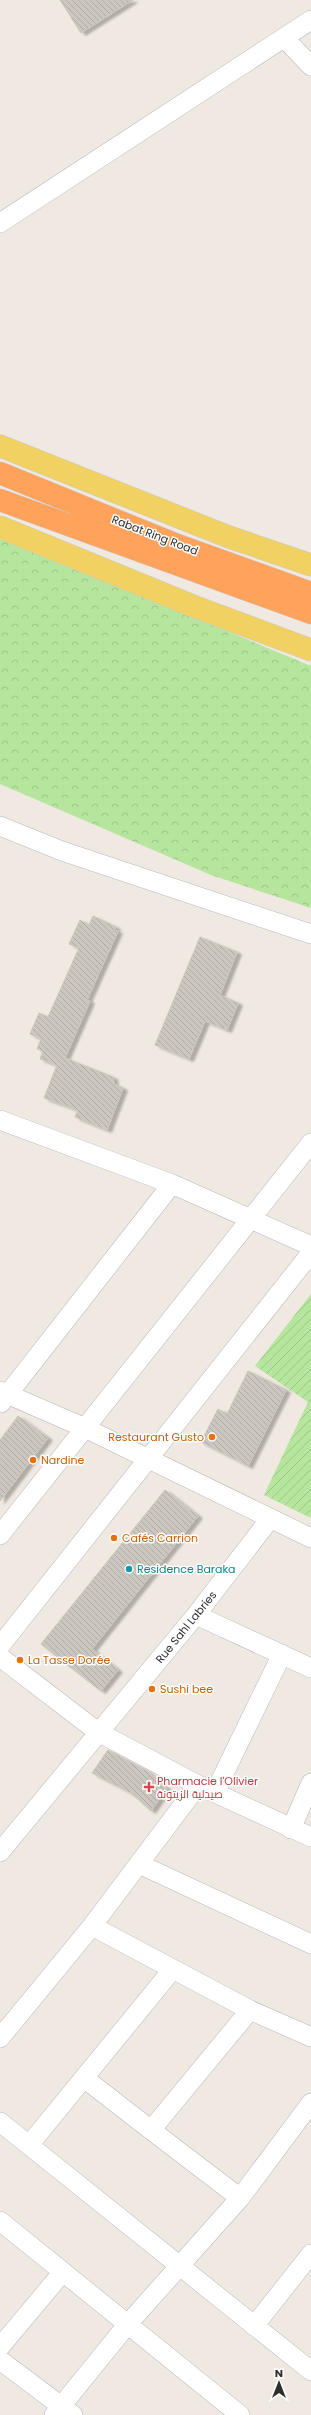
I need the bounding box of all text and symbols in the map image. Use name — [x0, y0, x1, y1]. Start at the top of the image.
street label: Rabat Ring Road — [109, 511, 201, 559]
place label: Restaurant Gusto — [108, 1429, 204, 1445]
marker: Restaurant Gusto — [207, 1432, 217, 1442]
place label: Nardine — [41, 1452, 84, 1468]
marker: Nardine — [28, 1455, 38, 1465]
place label: Cafés Carrion — [122, 1530, 198, 1546]
marker: Cafés Carrion — [109, 1533, 119, 1543]
place label: Residence Baraka — [137, 1561, 236, 1577]
marker: Residence Baraka — [124, 1564, 134, 1574]
street label: Rue Sahl Labries — [152, 1587, 220, 1667]
place label: La Tasse Dorée — [28, 1652, 110, 1668]
marker: La Tasse Dorée — [15, 1655, 25, 1665]
place label: Sushi bee — [160, 1681, 213, 1697]
marker: Sushi bee — [147, 1684, 157, 1694]
place label: Pharmacie l'Olivier صيدلية الزيتونة — [157, 1773, 258, 1802]
marker: Pharmacie l'Olivier صيدلية الزيتونة — [144, 1782, 154, 1792]
north arrow — [259, 2363, 299, 2403]
text: N — [275, 2365, 283, 2381]

